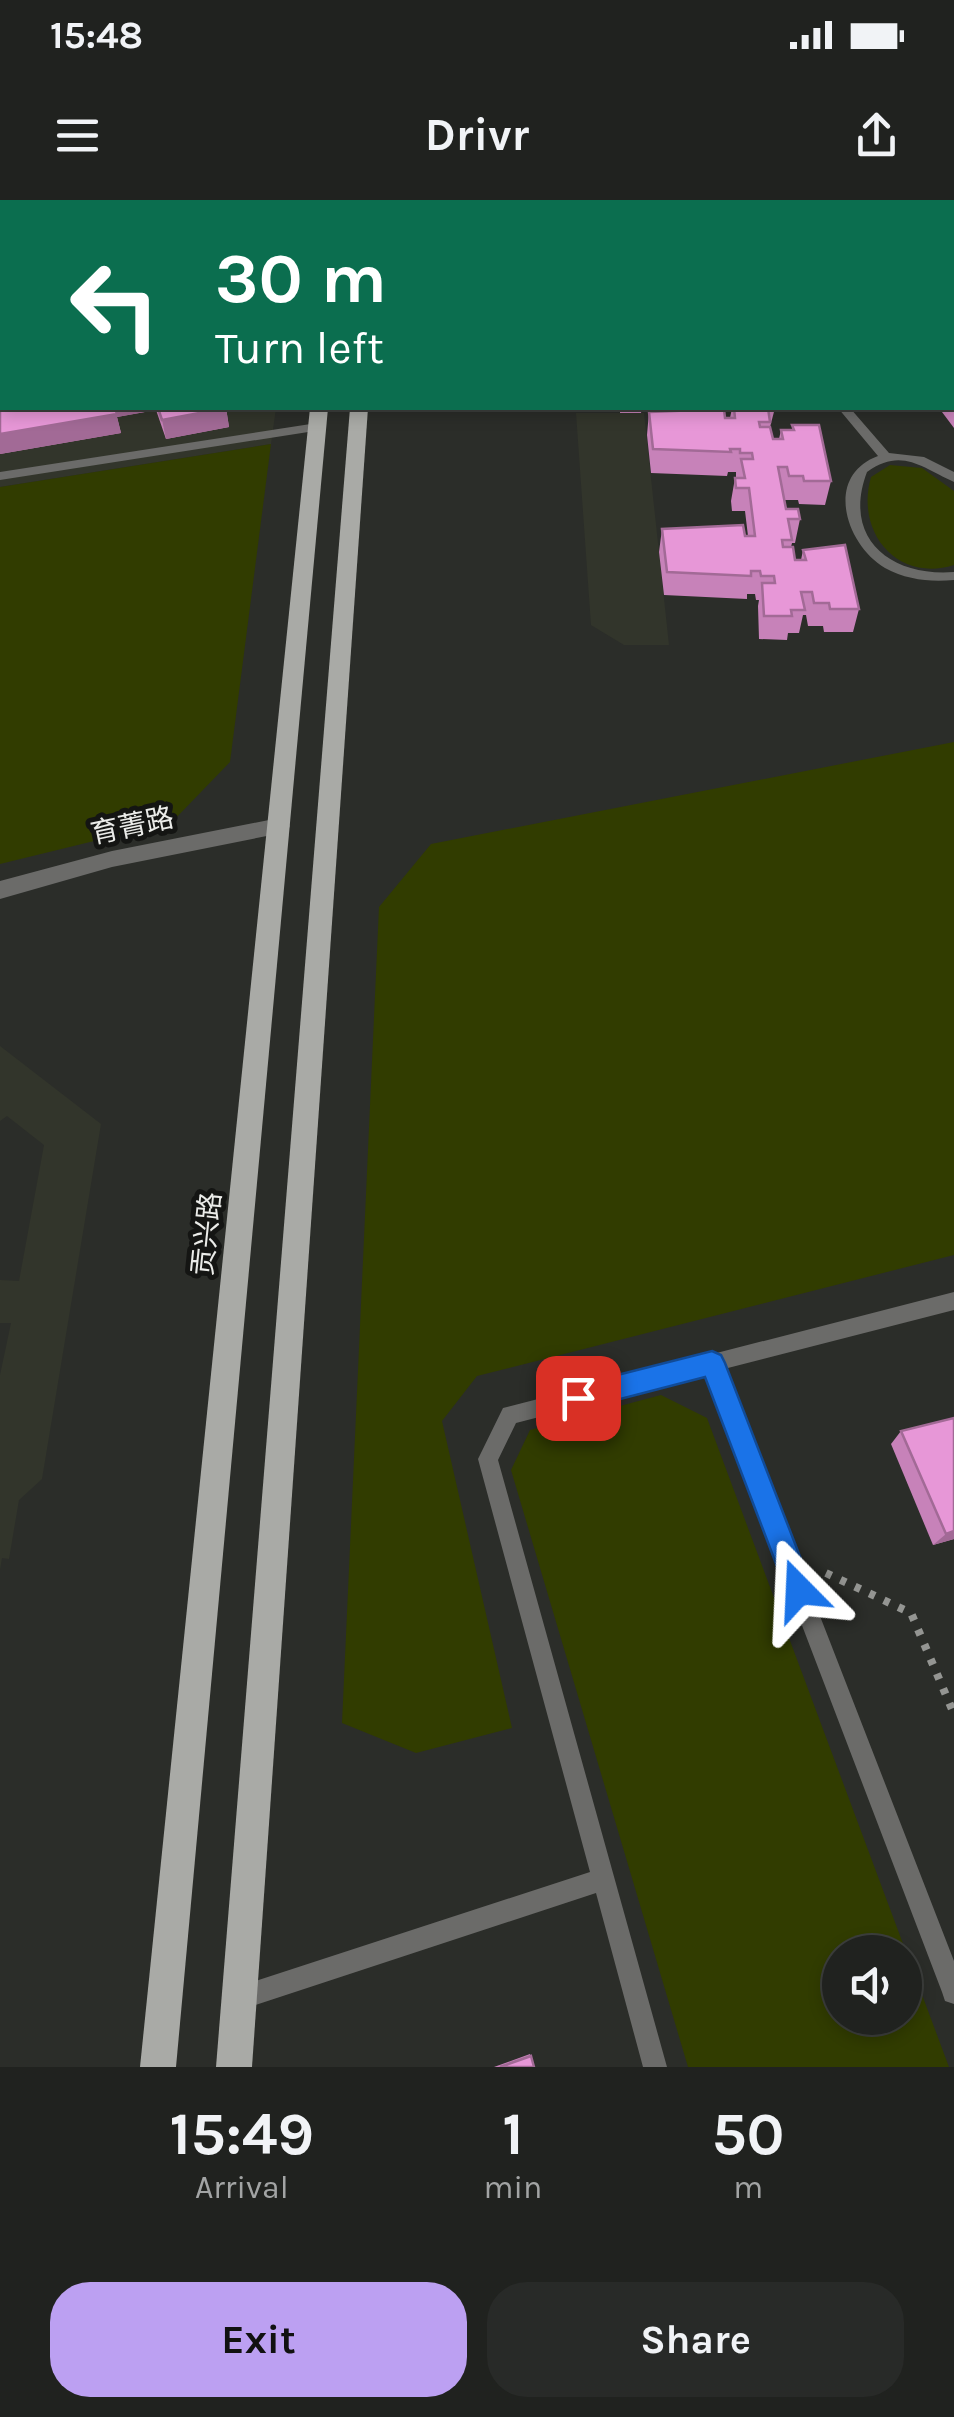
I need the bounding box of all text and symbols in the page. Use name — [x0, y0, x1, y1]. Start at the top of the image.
text: 15:48 — [50, 13, 143, 58]
icon: menu — [50, 108, 105, 163]
icon: share — [849, 108, 904, 163]
text: Drivr — [425, 109, 529, 161]
text: 30 m — [215, 238, 387, 320]
icon: left — [50, 240, 180, 370]
text: Turn left — [215, 322, 384, 374]
street label: 育菁路 — [88, 801, 177, 850]
street label: 贡兴路 — [186, 1191, 227, 1278]
pin — [536, 1356, 621, 1441]
icon: arrive — [551, 1371, 606, 1426]
position arrow — [747, 1538, 851, 1642]
map controls — [822, 1935, 922, 2035]
button: sound — [822, 1935, 922, 2035]
text: 15:49 — [169, 2099, 314, 2169]
text: 1 — [502, 2099, 524, 2169]
text: 50 — [712, 2099, 785, 2169]
text: Arrival — [195, 2169, 289, 2206]
text: min — [484, 2169, 542, 2206]
text: m — [733, 2169, 763, 2206]
button: Exit — [50, 2282, 467, 2397]
button: Share — [487, 2282, 904, 2397]

